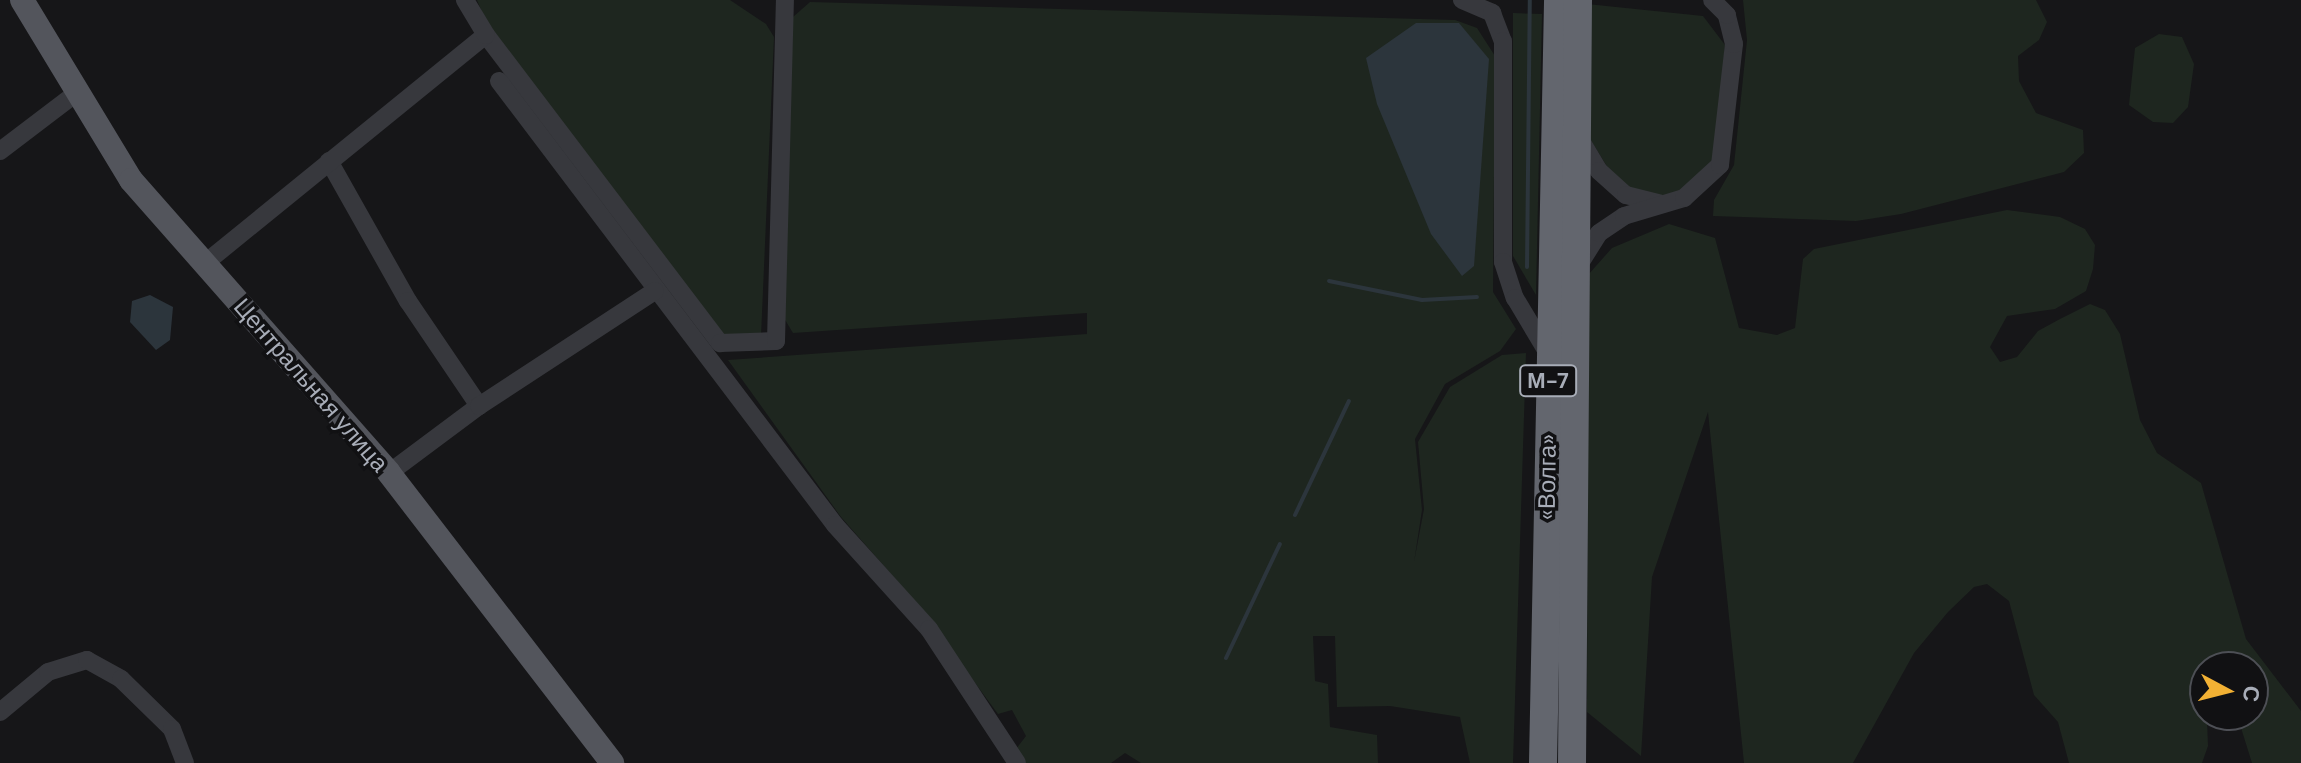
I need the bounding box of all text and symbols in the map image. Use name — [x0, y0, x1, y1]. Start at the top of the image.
street label: Центральная улица — [228, 292, 394, 478]
road number: М-7 — [1518, 363, 1578, 399]
street label: «Волга» — [1532, 434, 1562, 520]
north arrow — [2189, 651, 2269, 731]
text: С — [2236, 684, 2267, 703]

